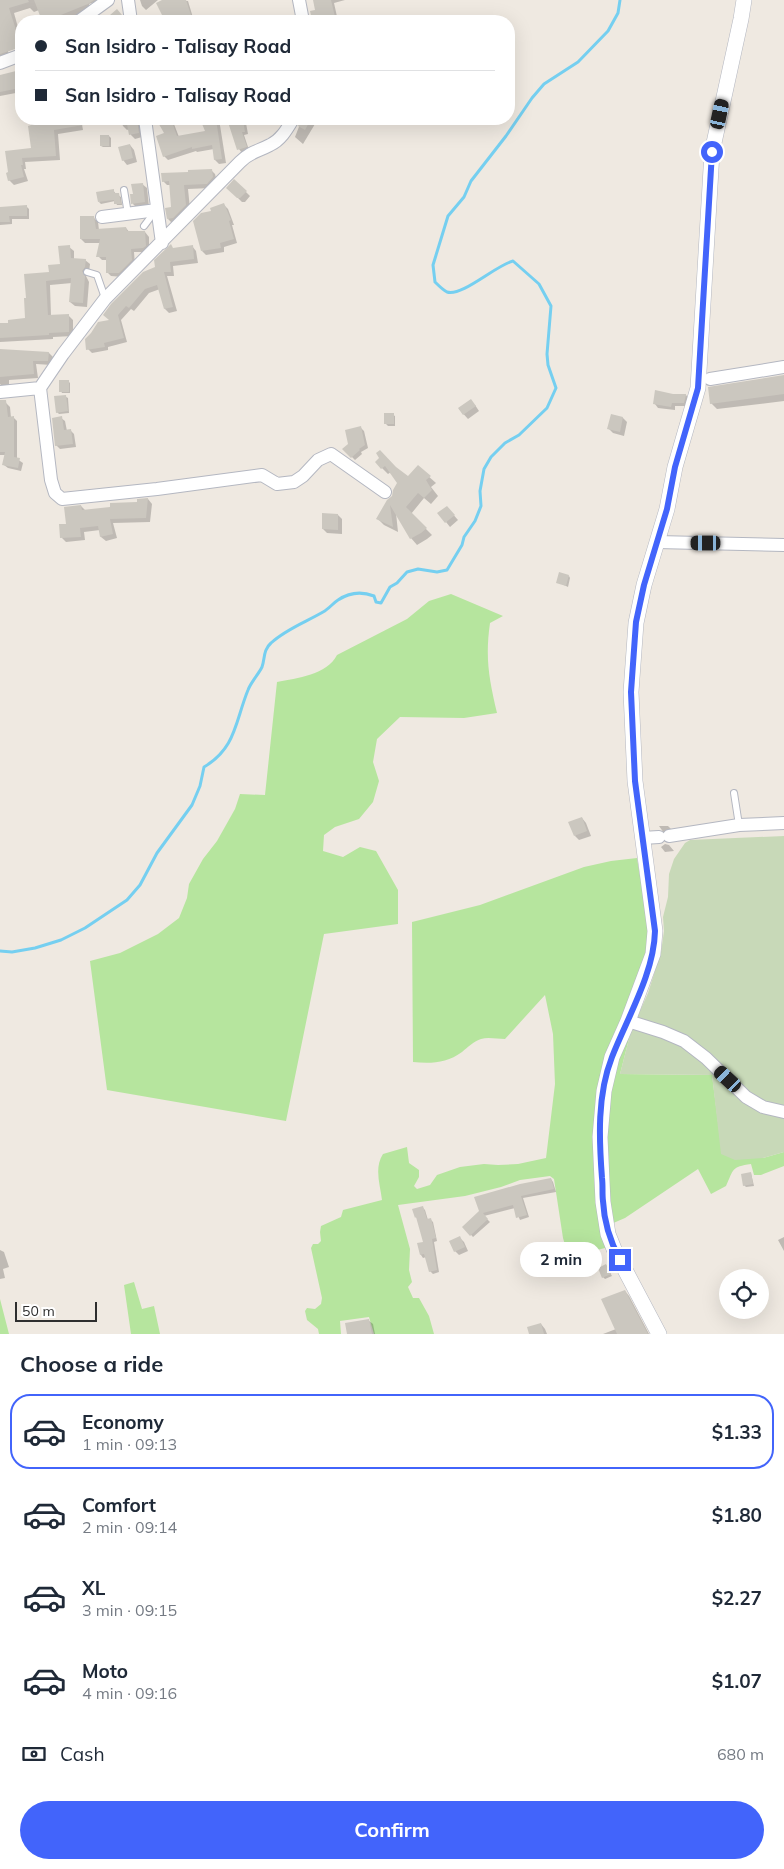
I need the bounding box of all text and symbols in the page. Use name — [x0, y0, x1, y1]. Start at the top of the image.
text: San Isidro - Talisay Road — [65, 34, 291, 58]
text: San Isidro - Talisay Road — [65, 83, 291, 107]
car — [709, 98, 730, 130]
route start — [701, 141, 723, 163]
car — [691, 536, 721, 551]
car — [711, 1063, 744, 1095]
callout: 2 min — [520, 1242, 602, 1278]
text: 2 min — [540, 1249, 582, 1269]
route end — [609, 1249, 631, 1271]
map controls — [719, 1269, 769, 1319]
button: locate — [719, 1269, 769, 1319]
scale bar — [15, 1299, 98, 1322]
text: 50 m — [22, 1302, 55, 1320]
text: Choose a ride — [20, 1350, 163, 1378]
icon: car — [22, 1409, 67, 1454]
text: Economy — [82, 1410, 164, 1434]
text: $1.33 — [712, 1420, 762, 1444]
text: 1 min · 09:13 — [82, 1434, 177, 1454]
icon: car — [22, 1492, 67, 1537]
text: Comfort — [82, 1493, 156, 1517]
text: $1.80 — [712, 1503, 762, 1527]
text: 2 min · 09:14 — [82, 1517, 177, 1537]
icon: car — [22, 1575, 67, 1620]
text: XL — [82, 1576, 105, 1600]
text: $2.27 — [712, 1586, 762, 1610]
text: 3 min · 09:15 — [82, 1600, 177, 1620]
icon: car — [22, 1658, 67, 1703]
text: Moto — [82, 1659, 128, 1683]
text: $1.07 — [712, 1669, 762, 1693]
text: 4 min · 09:16 — [82, 1683, 177, 1703]
icon: cash — [20, 1740, 48, 1768]
text: Cash — [60, 1742, 105, 1766]
text: 680 m — [717, 1744, 764, 1764]
button: Confirm — [20, 1801, 764, 1859]

